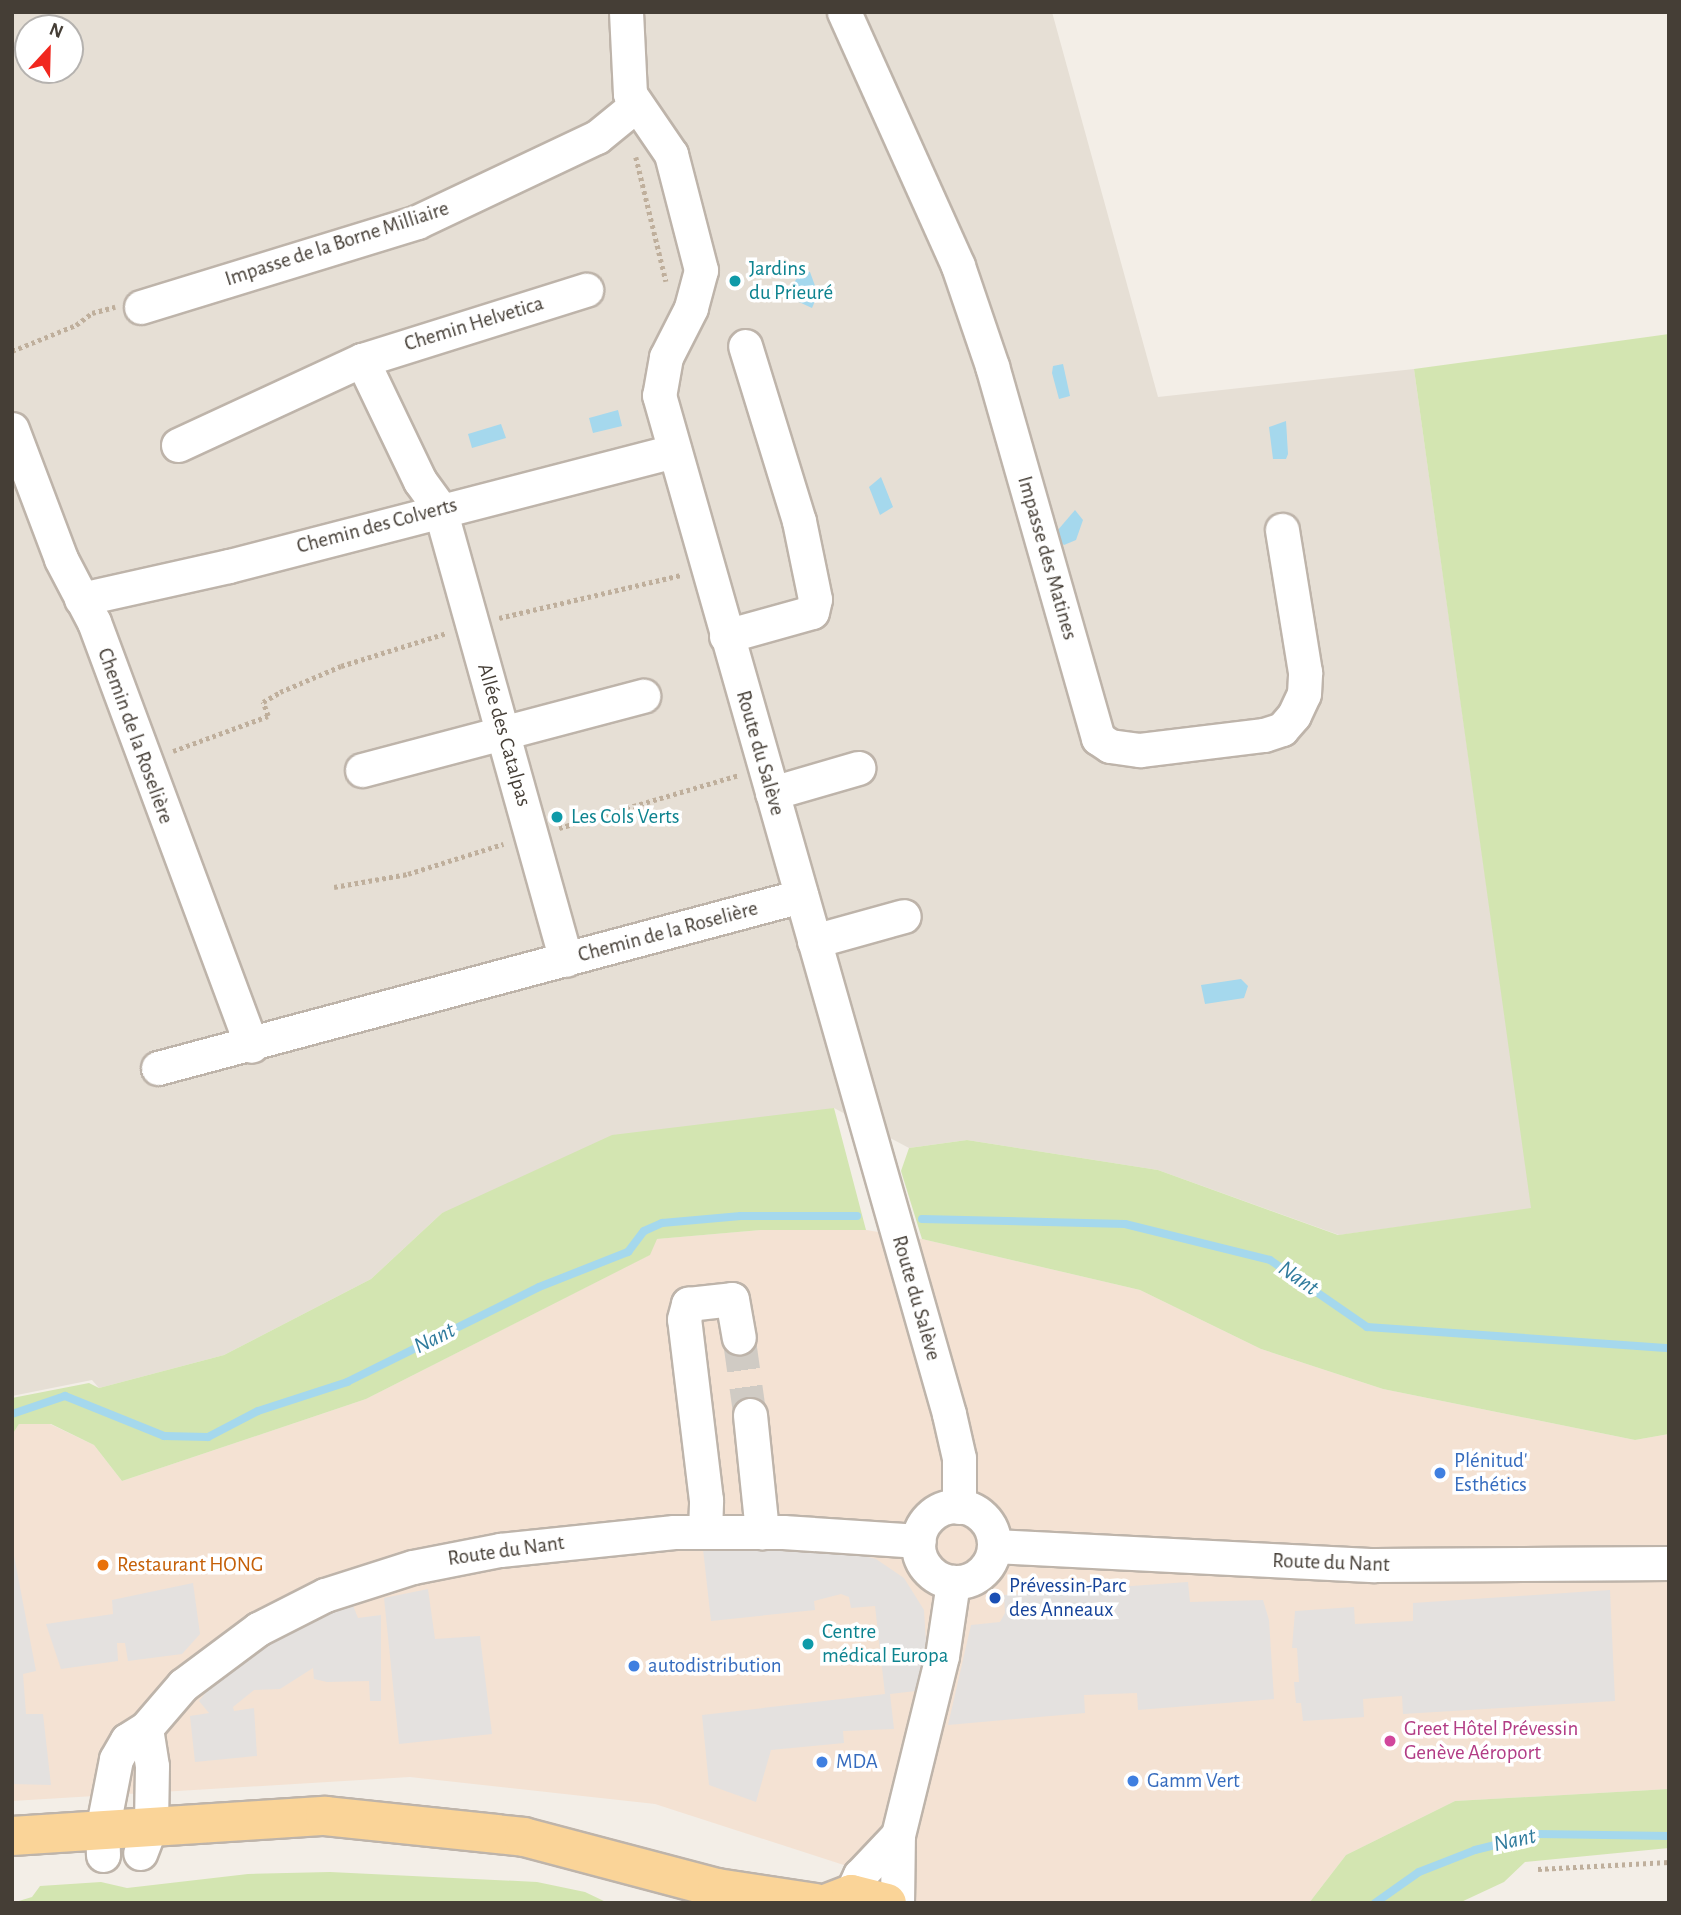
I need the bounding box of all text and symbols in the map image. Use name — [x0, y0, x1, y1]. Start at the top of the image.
north arrow — [14, 14, 84, 84]
text: N — [47, 20, 66, 42]
street label: Impasse de la Borne Milliaire — [222, 196, 452, 292]
place label: Jardins du Prieuré — [749, 256, 833, 306]
marker: Jardins du Prieuré — [727, 273, 743, 289]
street label: Chemin Helvetica — [401, 291, 547, 357]
street label: Impasse des Matines — [1012, 473, 1082, 643]
street label: Chemin des Colverts — [294, 492, 460, 560]
street label: Chemin de la Roselière — [91, 645, 179, 827]
street label: Allée des Catalpas — [472, 661, 536, 809]
street label: Route du Salève — [730, 688, 790, 818]
place label: Les Cols Verts — [571, 804, 679, 830]
marker: Les Cols Verts — [549, 809, 565, 825]
street label: Chemin de la Roselière — [575, 896, 761, 968]
street label: Route du Salève — [886, 1233, 946, 1363]
water label: Nant — [1272, 1255, 1324, 1303]
water label: Nant — [410, 1317, 460, 1361]
place label: Plénitud' Esthétics — [1454, 1448, 1527, 1498]
marker: Plénitud' Esthétics — [1432, 1465, 1448, 1481]
street label: Route du Nant — [446, 1530, 566, 1572]
street label: Route du Nant — [1272, 1548, 1390, 1578]
place label: Restaurant HONG — [117, 1552, 263, 1578]
marker: Restaurant HONG — [95, 1557, 111, 1573]
place label: Prévessin-Parc des Anneaux — [1009, 1573, 1126, 1623]
marker: Prévessin-Parc des Anneaux — [987, 1590, 1003, 1606]
place label: Centre médical Europa — [822, 1619, 948, 1669]
marker: Centre médical Europa — [800, 1636, 816, 1652]
place label: autodistribution — [648, 1653, 782, 1679]
marker: autodistribution — [626, 1658, 642, 1674]
place label: Greet Hôtel Prévessin Genève Aéroport — [1404, 1716, 1578, 1766]
marker: Greet Hôtel Prévessin Genève Aéroport — [1382, 1733, 1398, 1749]
place label: MDA — [836, 1749, 878, 1775]
marker: MDA — [814, 1754, 830, 1770]
place label: Gamm Vert — [1147, 1768, 1240, 1794]
marker: Gamm Vert — [1125, 1773, 1141, 1789]
water label: Nant — [1491, 1823, 1539, 1859]

